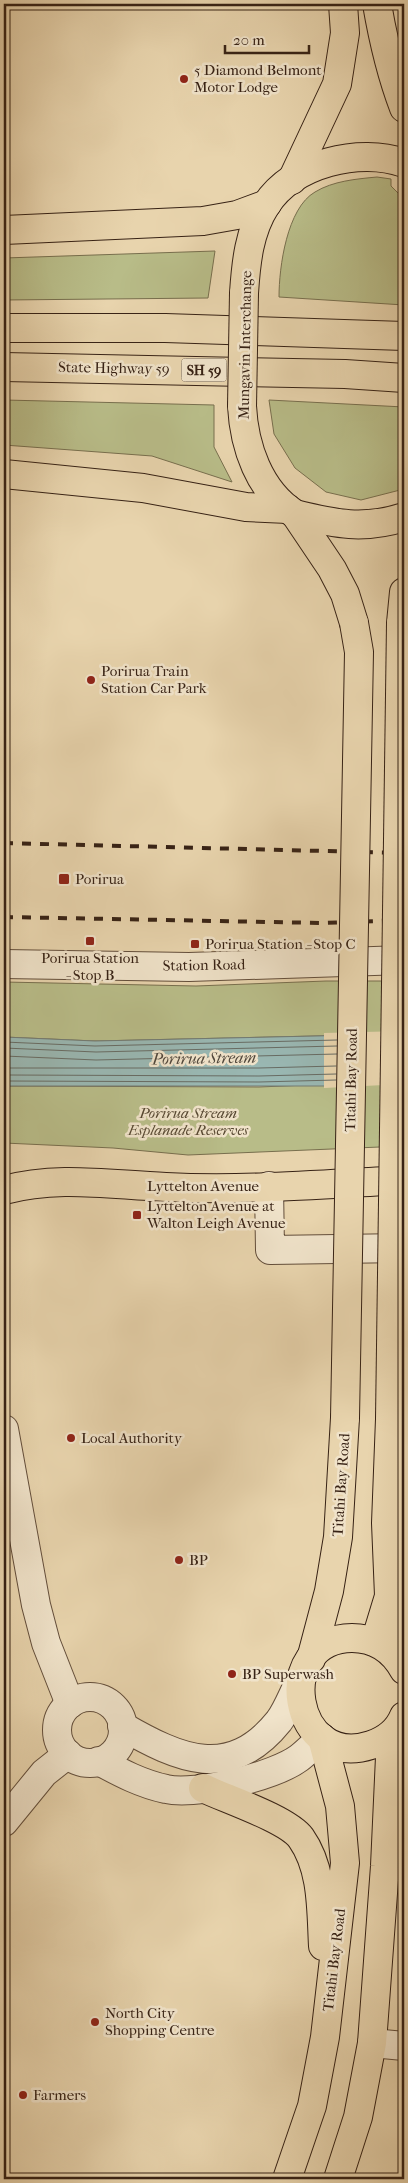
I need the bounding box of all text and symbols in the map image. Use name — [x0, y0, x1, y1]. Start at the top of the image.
scale bar — [225, 22, 309, 54]
text: 20 m — [233, 31, 265, 49]
place label: 5 Diamond Belmont Motor Lodge — [194, 61, 322, 96]
marker: 5 Diamond Belmont Motor Lodge — [178, 73, 190, 85]
street label: Mungavin Interchange — [235, 270, 255, 420]
street label: State Highway 59 — [58, 358, 170, 378]
road number: SH 59 — [182, 358, 226, 382]
place label: Porirua Train Station Car Park — [101, 662, 207, 697]
marker: Porirua Train Station Car Park — [85, 674, 97, 686]
place label: Porirua — [75, 870, 125, 888]
marker: Porirua — [57, 872, 71, 886]
marker: Porirua Station - Stop B — [84, 935, 96, 947]
place label: Porirua Station - Stop C — [205, 935, 356, 953]
marker: Porirua Station - Stop C — [189, 938, 201, 950]
place label: Porirua Station - Stop B — [41, 949, 139, 984]
street label: Station Road — [163, 955, 246, 975]
street label: Titahi Bay Road — [341, 1027, 361, 1132]
water label: Porirua Stream — [151, 1048, 257, 1068]
park label: Porirua Stream Esplanade Reserves — [127, 1104, 248, 1139]
street label: Lyttelton Avenue — [147, 1177, 260, 1195]
place label: Lyttelton Avenue at Walton Leigh Avenue — [146, 1197, 286, 1232]
marker: Lyttelton Avenue at Walton Leigh Avenue — [131, 1209, 143, 1221]
place label: Local Authority — [81, 1429, 183, 1447]
marker: Local Authority — [65, 1432, 77, 1444]
street label: Titahi Bay Road — [328, 1432, 354, 1537]
place label: BP — [189, 1551, 208, 1569]
marker: BP — [173, 1554, 185, 1566]
place label: BP Superwash — [242, 1665, 335, 1683]
marker: BP Superwash — [226, 1668, 238, 1680]
street label: Titahi Bay Road — [319, 1907, 349, 2012]
place label: North City Shopping Centre — [105, 2004, 215, 2039]
marker: North City Shopping Centre — [89, 2016, 101, 2028]
place label: Farmers — [33, 2086, 86, 2104]
marker: Farmers — [17, 2089, 29, 2101]

